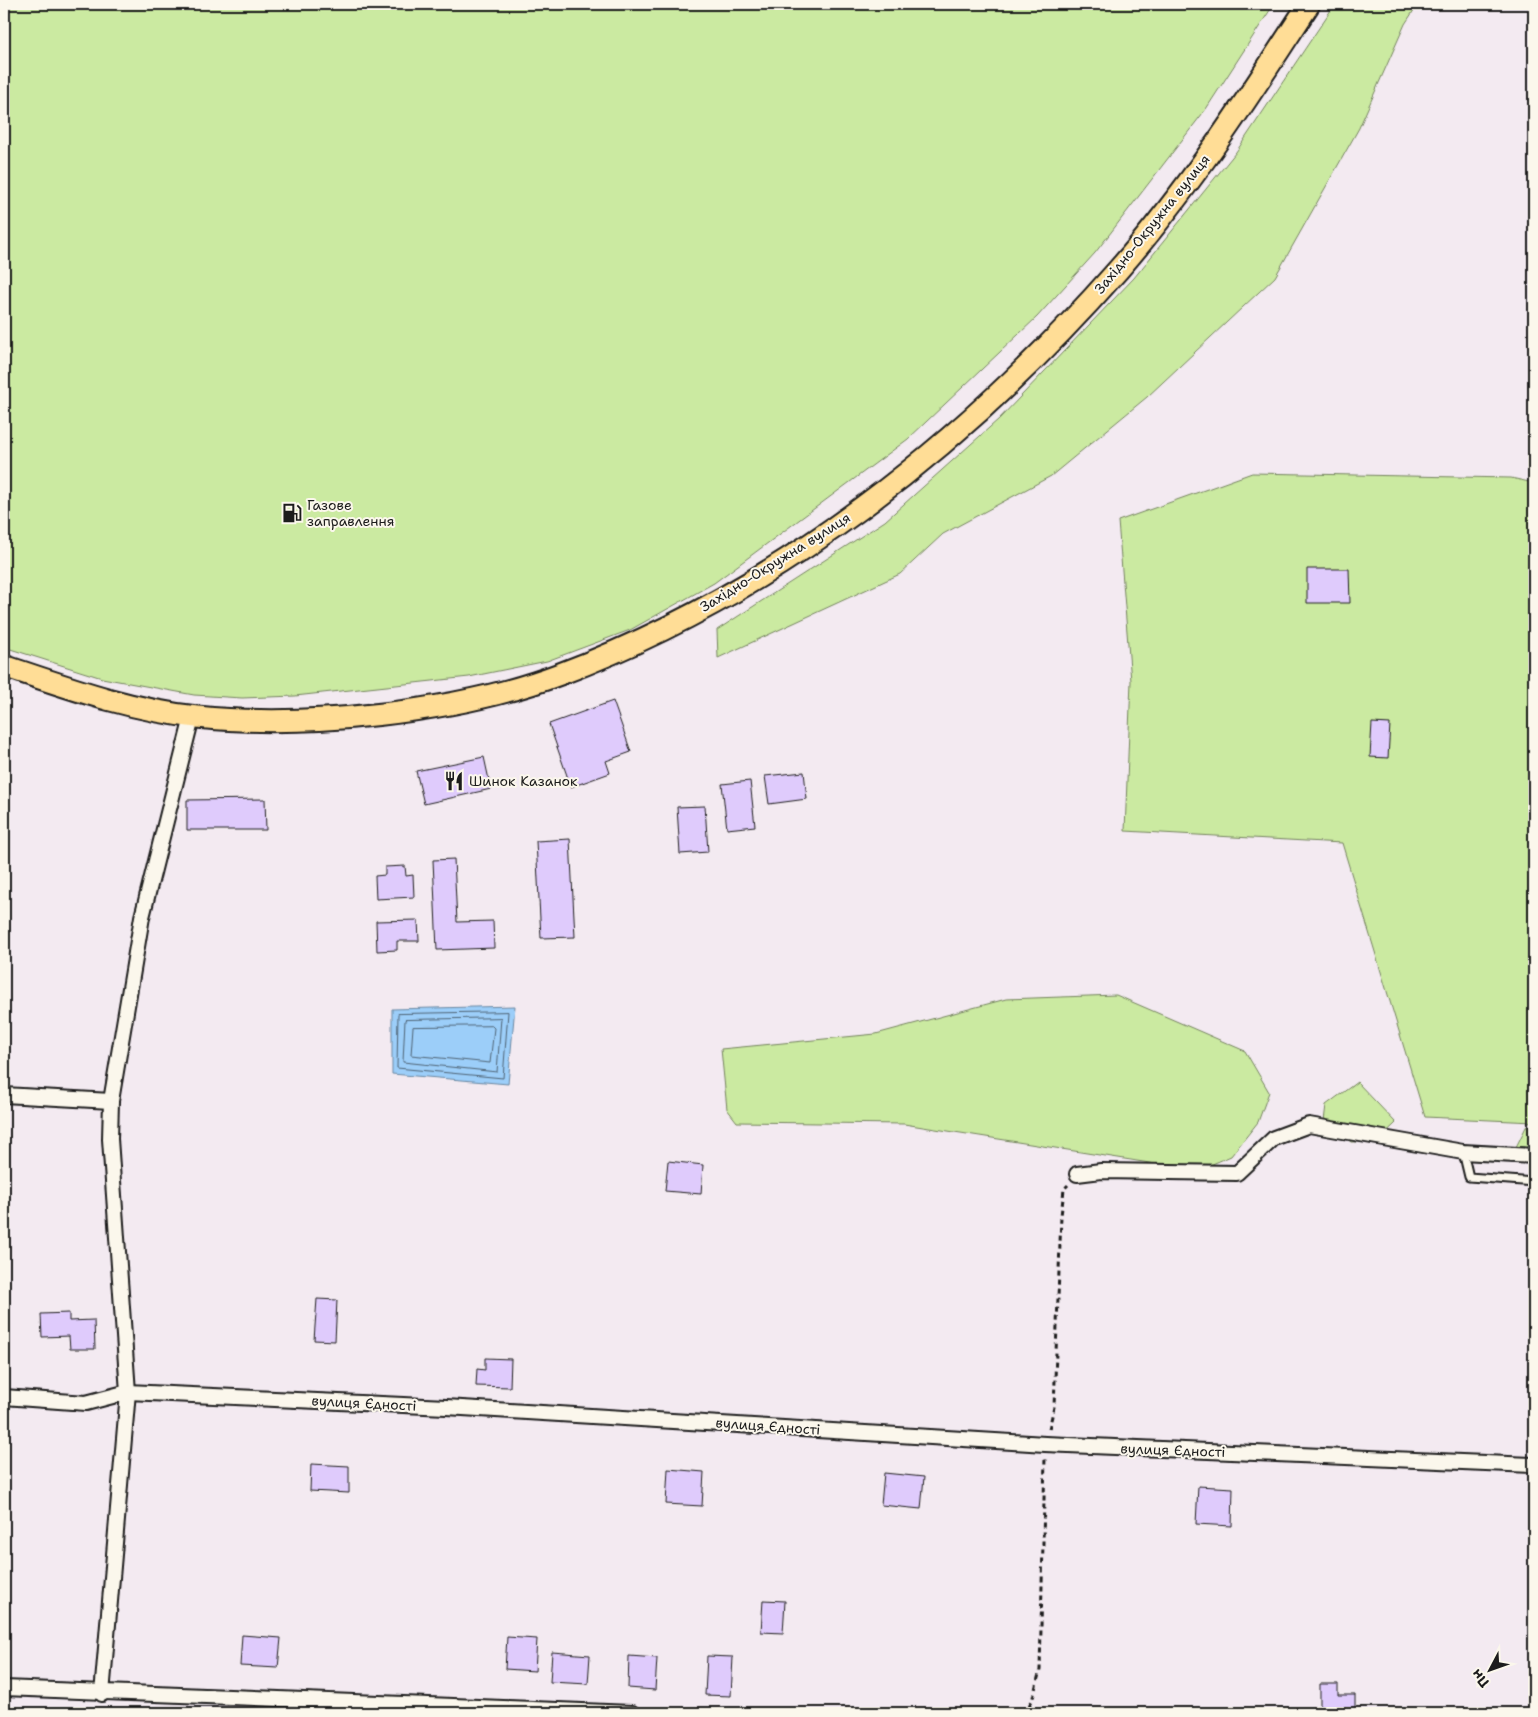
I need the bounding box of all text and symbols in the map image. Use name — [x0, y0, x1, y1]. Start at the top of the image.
street label: Західно-Окружна вулиця — [1090, 151, 1214, 297]
place label: Газове заправлення — [307, 496, 395, 530]
fuel station icon: Газове заправлення — [281, 502, 303, 524]
street label: Західно-Окружна вулиця — [696, 508, 854, 616]
restaurant icon: Шинок Казанок — [443, 770, 465, 792]
place label: Шинок Казанок — [469, 772, 578, 790]
street label: вулиця Єдності — [311, 1391, 417, 1415]
street label: вулиця Єдності — [715, 1413, 821, 1439]
street label: вулиця Єдності — [1120, 1439, 1226, 1461]
north arrow — [1466, 1644, 1516, 1694]
text: Пн — [1467, 1666, 1493, 1691]

